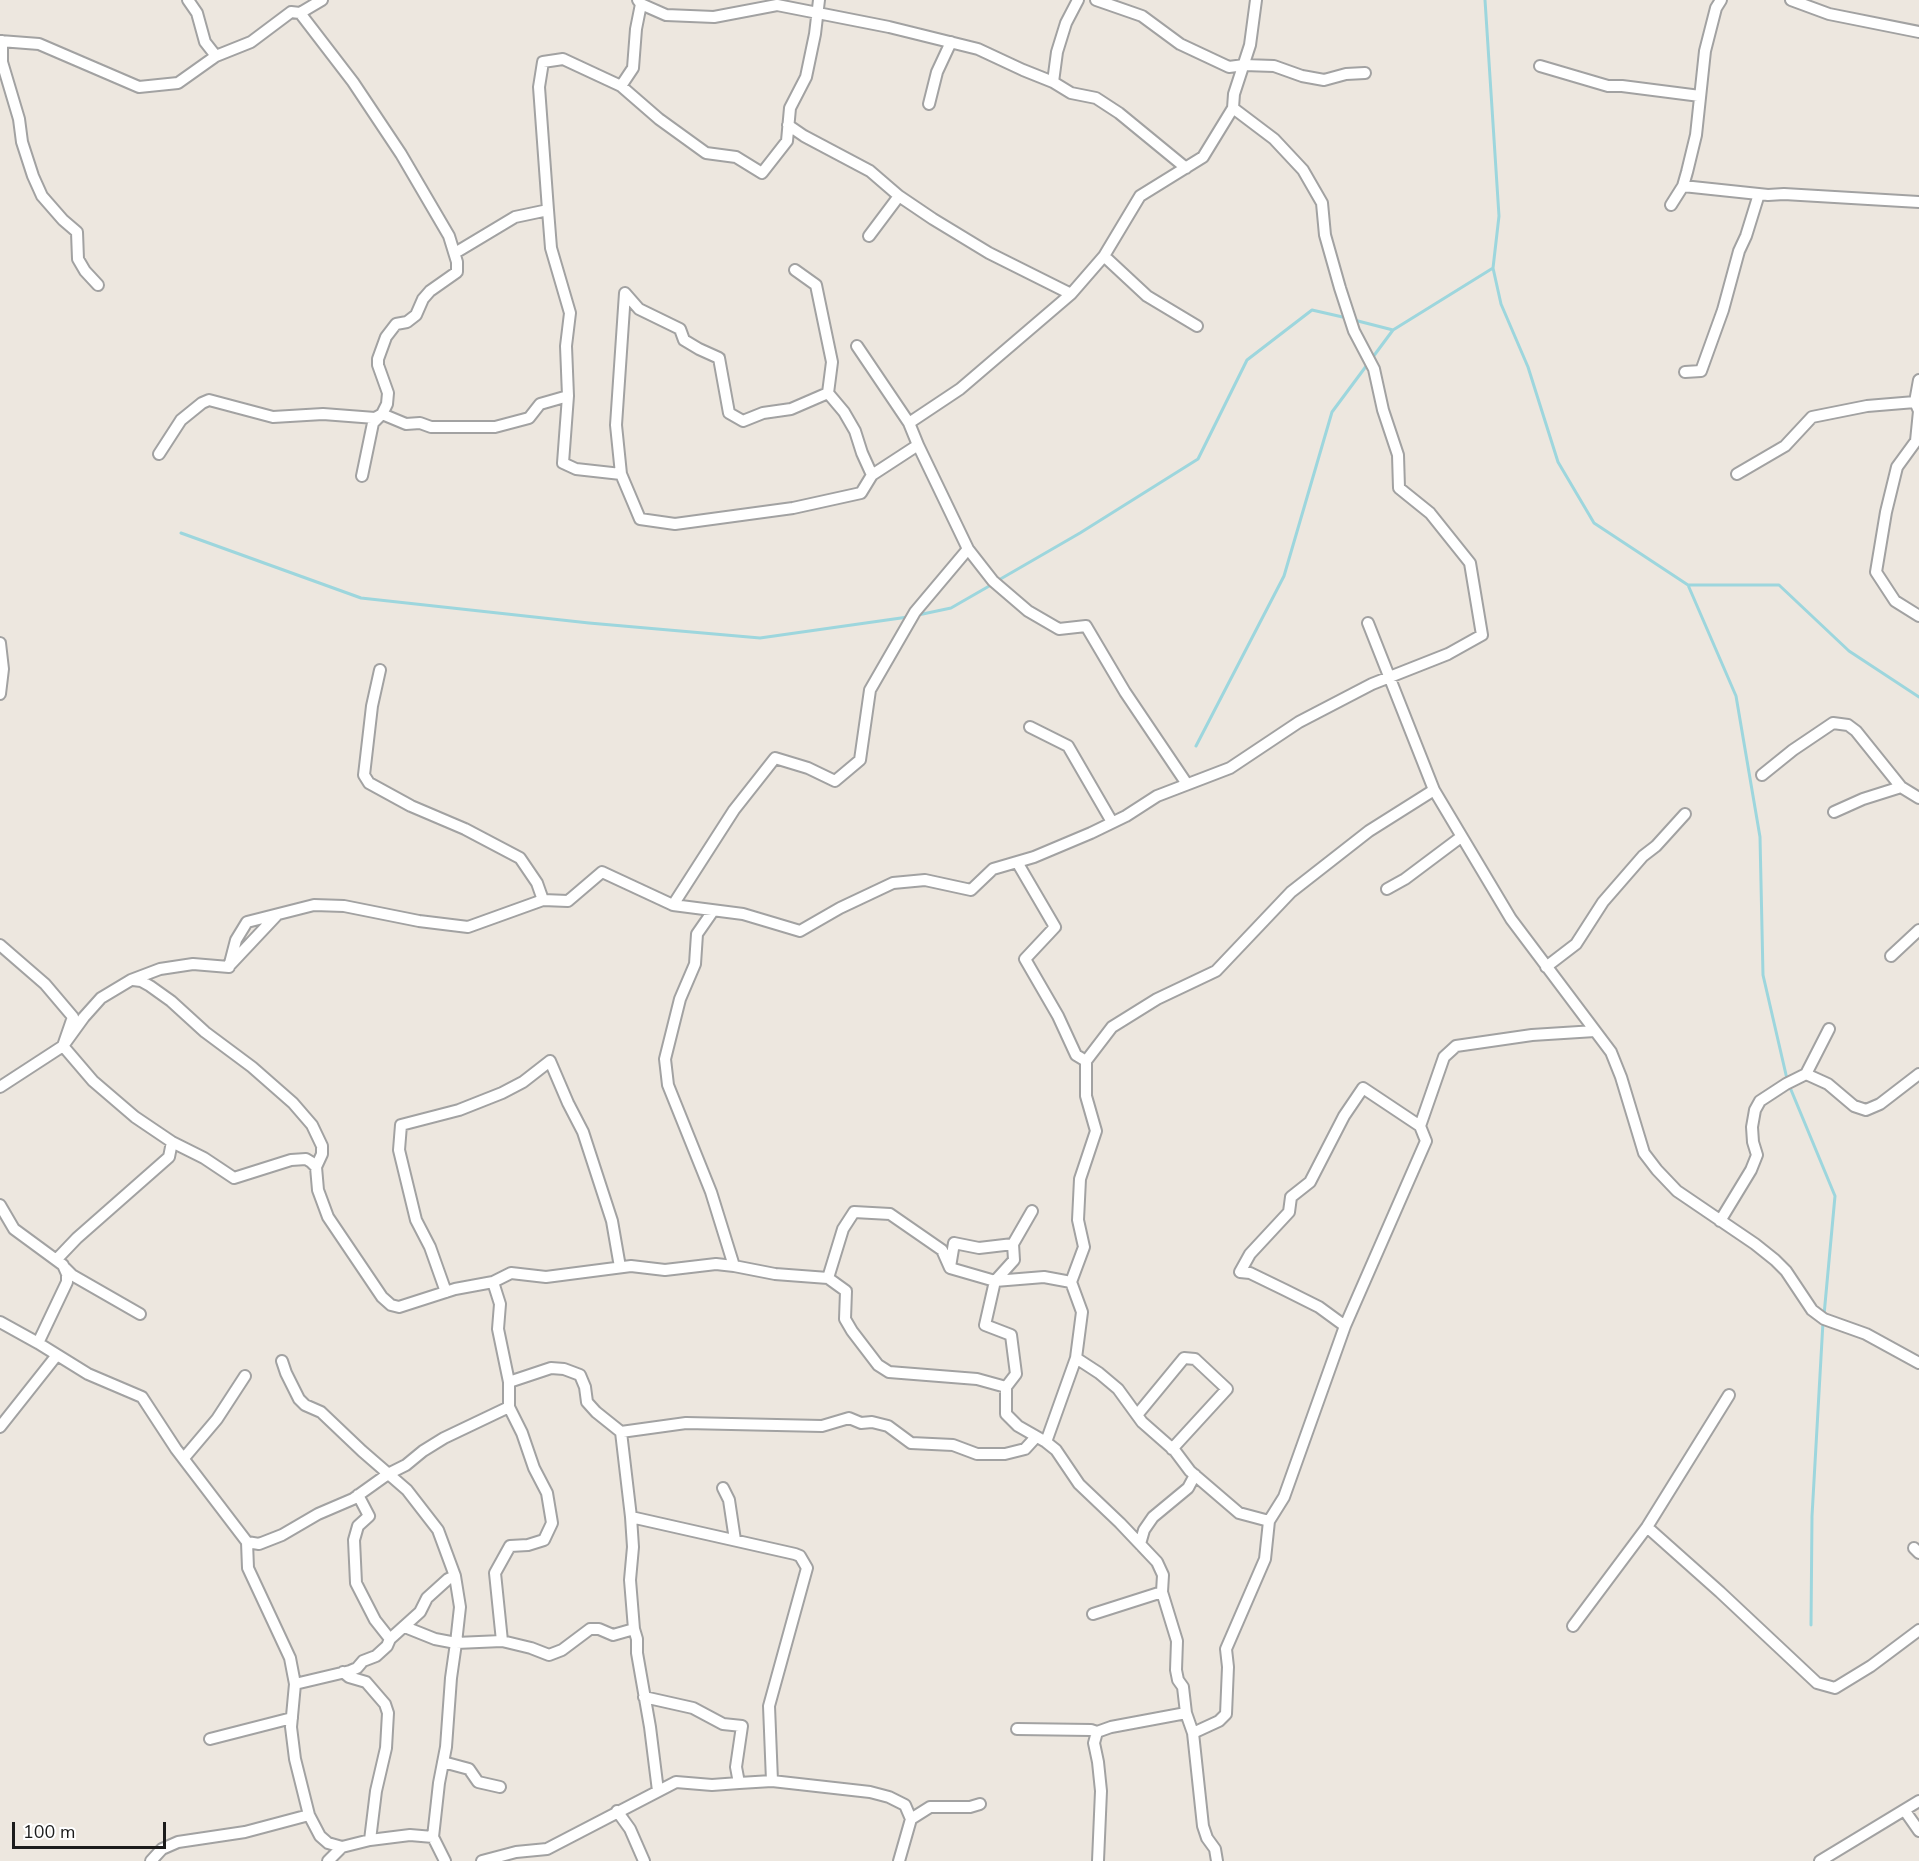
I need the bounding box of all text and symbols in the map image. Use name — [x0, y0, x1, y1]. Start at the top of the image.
scale bar — [15, 1810, 170, 1848]
text: 100 m — [23, 1820, 75, 1844]

